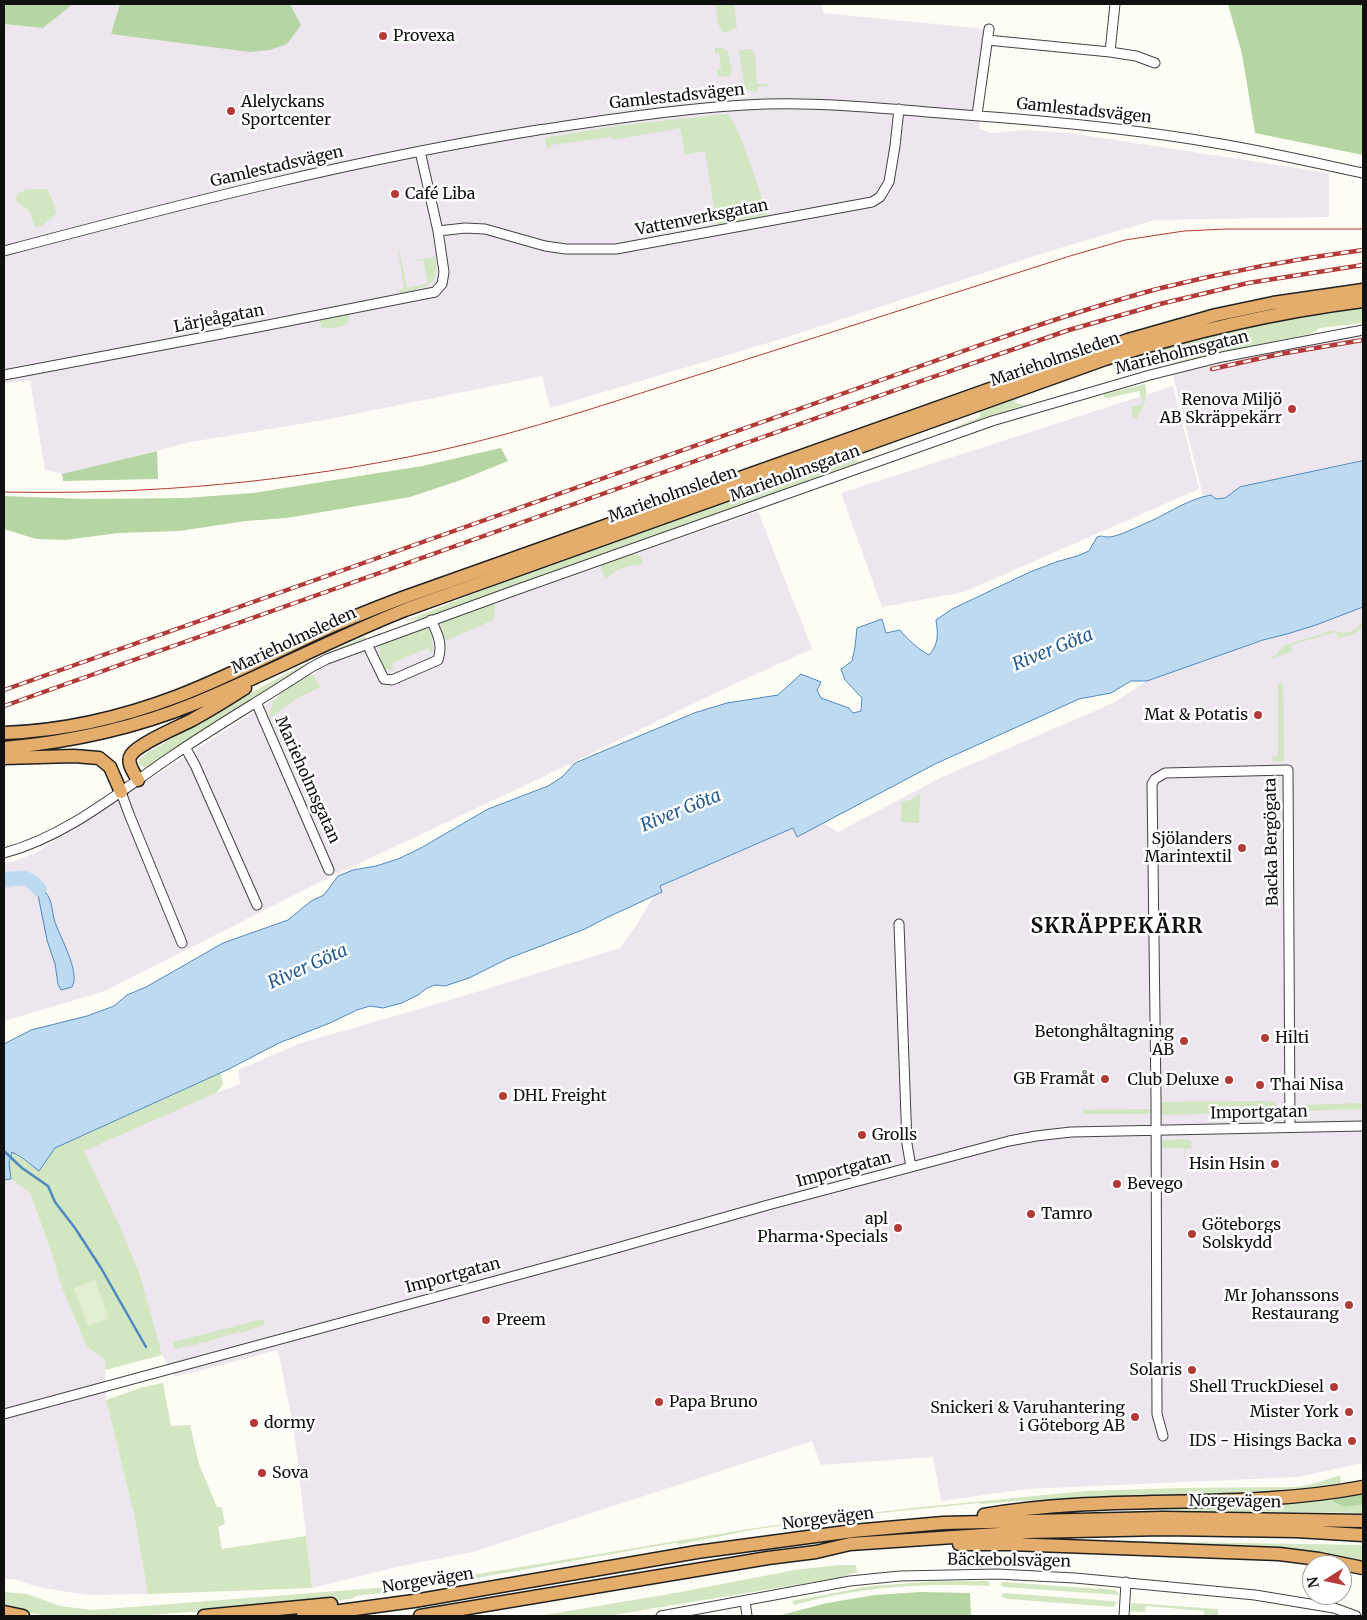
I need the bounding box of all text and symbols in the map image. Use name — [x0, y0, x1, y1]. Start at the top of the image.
place label: Provexa — [393, 26, 455, 46]
marker: Provexa — [377, 30, 389, 42]
street label: Gamlestadsvägen — [608, 80, 746, 114]
place label: Alelyckans Sportcenter — [241, 92, 331, 130]
street label: Gamlestadsvägen — [1015, 94, 1153, 128]
marker: Alelyckans Sportcenter — [225, 105, 237, 117]
street label: Gamlestadsvägen — [209, 142, 345, 192]
place label: Café Liba — [405, 184, 475, 204]
marker: Café Liba — [389, 188, 401, 200]
street label: Vattenverksgatan — [634, 196, 770, 240]
street label: Lärjeågatan — [172, 301, 266, 337]
street label: Marieholmsgatan — [1113, 327, 1251, 379]
street label: Marieholmsleden — [988, 329, 1122, 391]
place label: Renova Miljö AB Skräppekärr — [1160, 390, 1282, 428]
marker: Renova Miljö AB Skräppekärr — [1286, 403, 1298, 415]
street label: Marieholmsgatan — [727, 442, 863, 506]
street label: Marieholmsleden — [606, 463, 740, 527]
street label: Marieholmsleden — [229, 604, 359, 678]
water label: River Göta — [1010, 624, 1096, 676]
place label: Mat & Potatis — [1144, 705, 1248, 725]
marker: Mat & Potatis — [1252, 709, 1264, 721]
street label: Marieholmsgatan — [270, 714, 344, 846]
street label: Backa Bergögata — [1261, 778, 1283, 906]
water label: River Göta — [638, 785, 724, 837]
place label: Sjölanders Marintextil — [1144, 829, 1232, 867]
marker: Sjölanders Marintextil — [1236, 842, 1248, 854]
district label: SKRÄPPEKÄRR — [1029, 914, 1205, 940]
water label: River Göta — [265, 940, 351, 994]
place label: Betonghåltagning AB — [1035, 1022, 1174, 1060]
place label: Hilti — [1275, 1028, 1309, 1048]
marker: Hilti — [1259, 1032, 1271, 1044]
marker: Betonghåltagning AB — [1178, 1035, 1190, 1047]
place label: GB Framåt — [1013, 1069, 1095, 1089]
place label: Club Deluxe — [1128, 1070, 1219, 1090]
marker: GB Framåt — [1099, 1073, 1111, 1085]
marker: Club Deluxe — [1223, 1074, 1235, 1086]
place label: Thai Nisa — [1270, 1075, 1343, 1095]
marker: Thai Nisa — [1254, 1079, 1266, 1091]
place label: DHL Freight — [513, 1086, 607, 1106]
marker: DHL Freight — [497, 1090, 509, 1102]
street label: Importgatan — [1210, 1103, 1308, 1123]
place label: Grolls — [872, 1125, 917, 1145]
marker: Grolls — [856, 1129, 868, 1141]
street label: Importgatan — [794, 1148, 894, 1192]
place label: Hsin Hsin — [1189, 1154, 1265, 1174]
marker: Hsin Hsin — [1269, 1158, 1281, 1170]
place label: Bevego — [1127, 1174, 1183, 1194]
marker: Bevego — [1111, 1178, 1123, 1190]
place label: Tamro — [1041, 1204, 1092, 1224]
marker: Tamro — [1025, 1208, 1037, 1220]
place label: apl Pharma•Specials — [757, 1209, 888, 1247]
place label: Göteborgs Solskydd — [1202, 1215, 1281, 1253]
marker: apl Pharma•Specials — [892, 1222, 904, 1234]
marker: Göteborgs Solskydd — [1186, 1228, 1198, 1240]
street label: Importgatan — [403, 1254, 503, 1298]
place label: Mr Johanssons Restaurang — [1224, 1286, 1339, 1324]
marker: Mr Johanssons Restaurang — [1343, 1299, 1355, 1311]
place label: Preem — [496, 1310, 546, 1330]
marker: Preem — [480, 1314, 492, 1326]
place label: Solaris — [1129, 1360, 1182, 1380]
marker: Solaris — [1186, 1364, 1198, 1376]
place label: Shell TruckDiesel — [1189, 1377, 1324, 1397]
marker: Shell TruckDiesel — [1328, 1381, 1340, 1393]
place label: Papa Bruno — [669, 1392, 758, 1412]
marker: Papa Bruno — [653, 1396, 665, 1408]
place label: Snickeri & Varuhantering i Göteborg AB — [930, 1398, 1125, 1436]
place label: Mister York — [1250, 1402, 1339, 1422]
marker: Mister York — [1343, 1406, 1355, 1418]
marker: Snickeri & Varuhantering i Göteborg AB — [1129, 1411, 1141, 1423]
place label: dormy — [264, 1413, 315, 1433]
marker: dormy — [248, 1417, 260, 1429]
place label: IDS - Hisings Backa — [1189, 1431, 1342, 1451]
marker: IDS - Hisings Backa — [1346, 1435, 1358, 1447]
place label: Sova — [272, 1463, 309, 1483]
marker: Sova — [256, 1467, 268, 1479]
street label: Norgevägen — [1189, 1492, 1281, 1512]
street label: Norgevägen — [781, 1504, 875, 1534]
street label: Bäckebolsvägen — [947, 1550, 1071, 1572]
north arrow — [1302, 1555, 1352, 1605]
street label: Norgevägen — [381, 1564, 475, 1598]
text: N — [1303, 1575, 1323, 1589]

